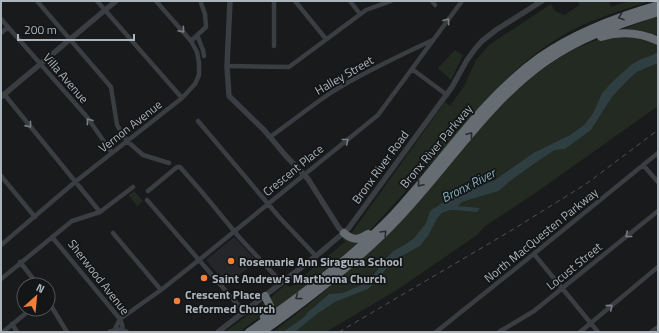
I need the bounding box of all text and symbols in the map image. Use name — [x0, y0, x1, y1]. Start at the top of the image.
one-way arrow — [617, 12, 624, 21]
scale bar — [18, 16, 134, 42]
one-way arrow — [442, 18, 450, 25]
text: 200 m — [24, 20, 57, 39]
one-way arrow — [177, 26, 184, 33]
street label: Villa Avenue — [39, 49, 93, 107]
street label: Halley Street — [311, 50, 378, 99]
street label: Vernon Avenue — [94, 95, 166, 157]
street label: Bronx River Parkway — [397, 101, 475, 191]
one-way arrow — [87, 119, 94, 126]
one-way arrow — [24, 120, 31, 127]
street label: Bronx River Road — [347, 126, 413, 208]
one-way arrow — [466, 133, 473, 140]
street label: Crescent Place — [258, 139, 328, 201]
one-way arrow — [341, 139, 348, 146]
water label: Bronx River — [438, 165, 498, 205]
one-way arrow — [418, 179, 425, 187]
street label: North MacQuesten Parkway — [480, 183, 602, 287]
one-way arrow — [380, 230, 387, 238]
one-way arrow — [625, 230, 632, 237]
street label: Sherwood Avenue — [63, 235, 135, 319]
street label: Locust Street — [542, 237, 607, 294]
place label: Rosemarie Ann Siragusa School — [239, 252, 402, 271]
marker: Rosemarie Ann Siragusa School — [226, 256, 236, 266]
place label: Saint Andrew's Marthoma Church — [212, 269, 386, 288]
marker: Saint Andrew's Marthoma Church — [199, 273, 209, 283]
north arrow — [16, 277, 56, 317]
text: N — [34, 279, 48, 297]
place label: Crescent Place Reformed Church — [185, 285, 275, 318]
one-way arrow — [295, 292, 302, 299]
marker: Crescent Place Reformed Church — [172, 296, 182, 306]
one-way arrow — [605, 305, 612, 312]

